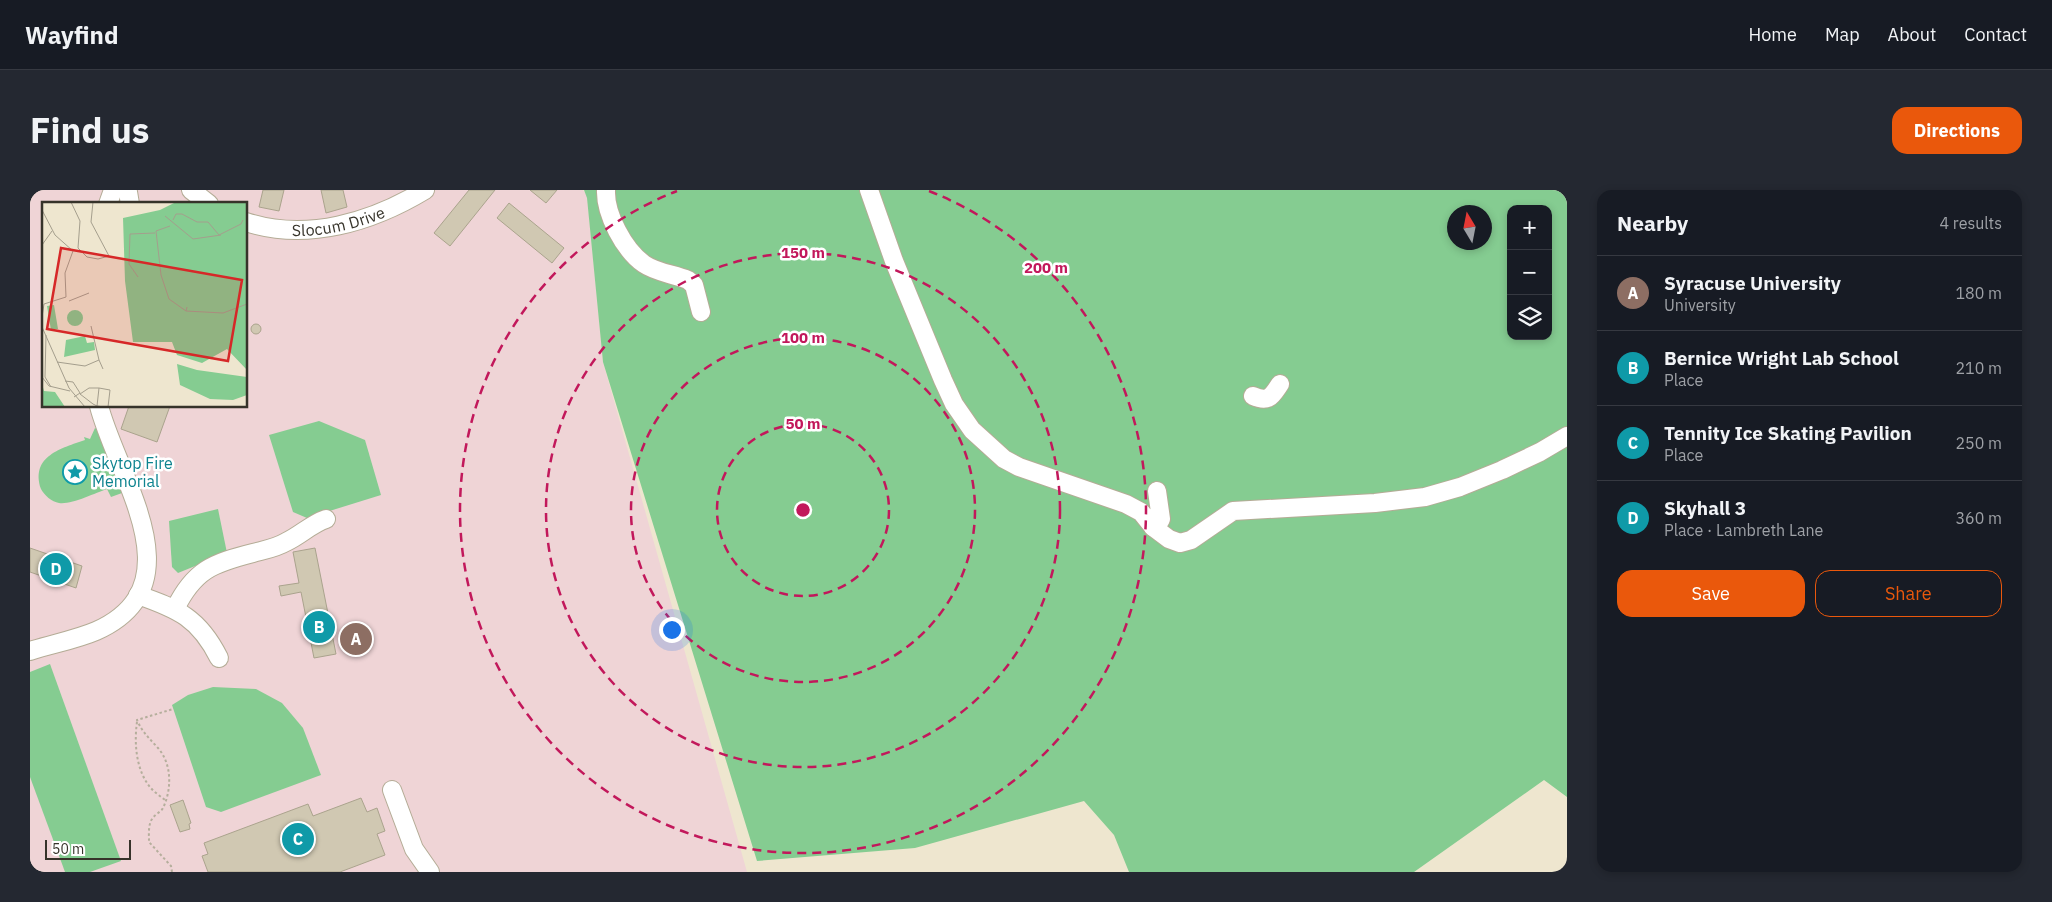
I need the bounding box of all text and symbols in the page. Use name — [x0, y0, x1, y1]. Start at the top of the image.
text: Wayfind — [25, 19, 118, 51]
text: Home — [1749, 23, 1797, 46]
text: Map — [1825, 23, 1860, 46]
text: About — [1888, 23, 1936, 46]
text: Contact — [1964, 23, 2027, 46]
text: Find us — [30, 107, 149, 153]
button: Directions — [1892, 107, 2022, 154]
inset map — [42, 202, 248, 408]
street label: Slocum Drive — [292, 202, 388, 240]
north arrow — [1447, 205, 1492, 250]
map controls — [1507, 205, 1552, 340]
button: + — [1507, 205, 1552, 250]
text: Nearby — [1617, 209, 1688, 237]
text: 4 results — [1939, 213, 2002, 233]
text: 150 m — [781, 243, 825, 262]
button: − — [1507, 250, 1552, 295]
text: 200 m — [1024, 258, 1068, 277]
text: Syracuse University — [1664, 271, 1841, 295]
text: A — [1628, 283, 1638, 303]
text: 180 m — [1955, 283, 2002, 303]
button: layers — [1507, 295, 1552, 340]
text: University — [1664, 295, 1736, 315]
text: 100 m — [781, 328, 825, 347]
text: Bernice Wright Lab School — [1664, 346, 1899, 370]
text: B — [1628, 358, 1638, 378]
text: 210 m — [1955, 358, 2002, 378]
text: Place — [1664, 370, 1703, 390]
text: 50 m — [786, 414, 820, 433]
text: Tennity Ice Skating Pavilion — [1664, 421, 1912, 445]
text: C — [1628, 433, 1638, 453]
text: 250 m — [1955, 433, 2002, 453]
text: Place — [1664, 445, 1703, 465]
place label: Skytop Fire Memorial — [92, 453, 173, 491]
place icon: Skytop Fire Memorial — [62, 459, 88, 485]
text: Skyhall 3 — [1664, 496, 1746, 520]
centre of rings — [794, 501, 812, 519]
text: D — [1627, 508, 1639, 528]
text: 360 m — [1955, 508, 2002, 528]
text: Place · Lambreth Lane — [1664, 520, 1823, 540]
pin: D — [40, 550, 72, 588]
button: Save — [1617, 570, 1805, 617]
button: Share — [1815, 570, 2002, 617]
pin: B — [303, 608, 335, 646]
your location — [659, 617, 685, 643]
pin: A — [340, 620, 372, 658]
pin: C — [282, 820, 314, 858]
scale bar — [45, 837, 131, 860]
text: 50 m — [52, 840, 84, 858]

